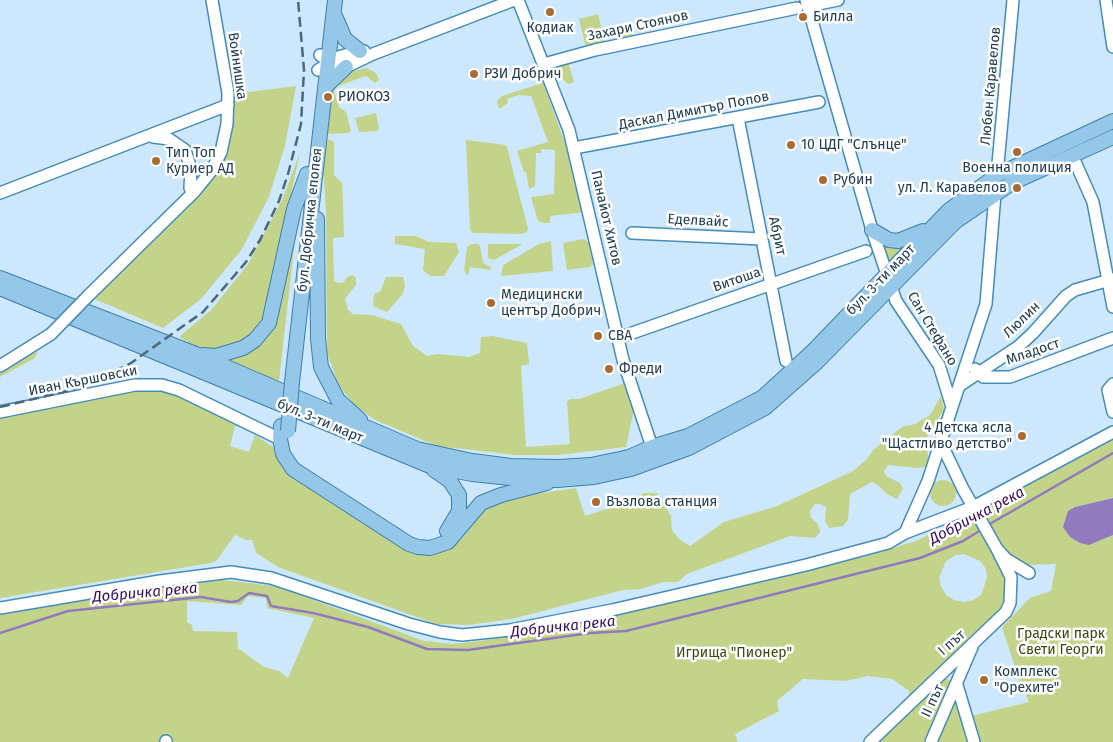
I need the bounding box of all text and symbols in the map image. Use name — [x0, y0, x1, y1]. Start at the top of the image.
marker: Кодиак — [544, 6, 556, 18]
street label: Захари Стоянов — [586, 7, 690, 45]
place label: Билла — [813, 9, 853, 25]
marker: Билла — [797, 11, 809, 23]
place label: Кодиак — [526, 20, 574, 36]
street label: Любен Каравелов — [977, 26, 1005, 146]
street label: Войнишка — [224, 31, 250, 101]
place label: РЗИ Добрич — [484, 66, 561, 82]
marker: РЗИ Добрич — [468, 68, 480, 80]
street label: Даскал Димитър Попов — [617, 88, 771, 134]
place label: РИОКОЗ — [338, 89, 390, 105]
marker: РИОКОЗ — [322, 91, 334, 103]
place label: 10 ЦДГ "Слънце" — [801, 137, 907, 153]
marker: 10 ЦДГ "Слънце" — [785, 139, 797, 151]
place label: Тип Топ Куриер АД — [166, 145, 234, 178]
marker: Военна полиция — [1011, 146, 1023, 158]
street label: бул. Добричка епопея — [294, 147, 326, 293]
marker: Тип Топ Куриер АД — [150, 155, 162, 167]
place label: Военна полиция — [962, 160, 1072, 176]
street label: Панайот Хитов — [587, 169, 625, 267]
place label: Рубин — [833, 172, 873, 188]
marker: Рубин — [817, 174, 829, 186]
place label: ул. Л. Каравелов — [898, 180, 1007, 196]
marker: ул. Л. Каравелов — [1011, 182, 1023, 194]
street label: Еделвайс — [667, 211, 729, 231]
street label: Абрит — [765, 215, 789, 257]
street label: бул. 3-ти март — [843, 241, 919, 319]
street label: Витоша — [711, 264, 763, 296]
place label: Медицински център Добрич — [501, 287, 601, 320]
street label: Сан Стефано — [903, 289, 961, 369]
marker: Медицински център Добрич — [485, 297, 497, 309]
street label: Люлин — [1000, 298, 1044, 342]
place label: CBA — [608, 328, 632, 344]
marker: CBA — [592, 330, 604, 342]
street label: Младост — [1004, 335, 1062, 369]
place label: Фреди — [619, 361, 662, 377]
street label: Иван Кършовски — [27, 362, 139, 400]
marker: Фреди — [603, 363, 615, 375]
street label: бул. 3-ти март — [274, 395, 366, 447]
place label: 4 Детска ясла "Щастливо детство" — [882, 420, 1012, 452]
marker: 4 Детска ясла "Щастливо детство" — [1016, 430, 1028, 442]
water label: Добричка река — [926, 483, 1028, 549]
place label: Възлова станция — [606, 494, 717, 510]
marker: Възлова станция — [590, 496, 602, 508]
water label: Добричка река — [92, 579, 198, 607]
water label: Добричка река — [510, 613, 616, 641]
park label: Градски парк Свети Георги — [1017, 626, 1105, 658]
street label: І път — [935, 627, 969, 659]
park label: Игрища "Пионер" — [676, 645, 792, 661]
place label: Комплекс "Орехите" — [994, 664, 1059, 696]
marker: Комплекс "Орехите" — [978, 674, 990, 686]
street label: ІІ път — [918, 682, 948, 720]

